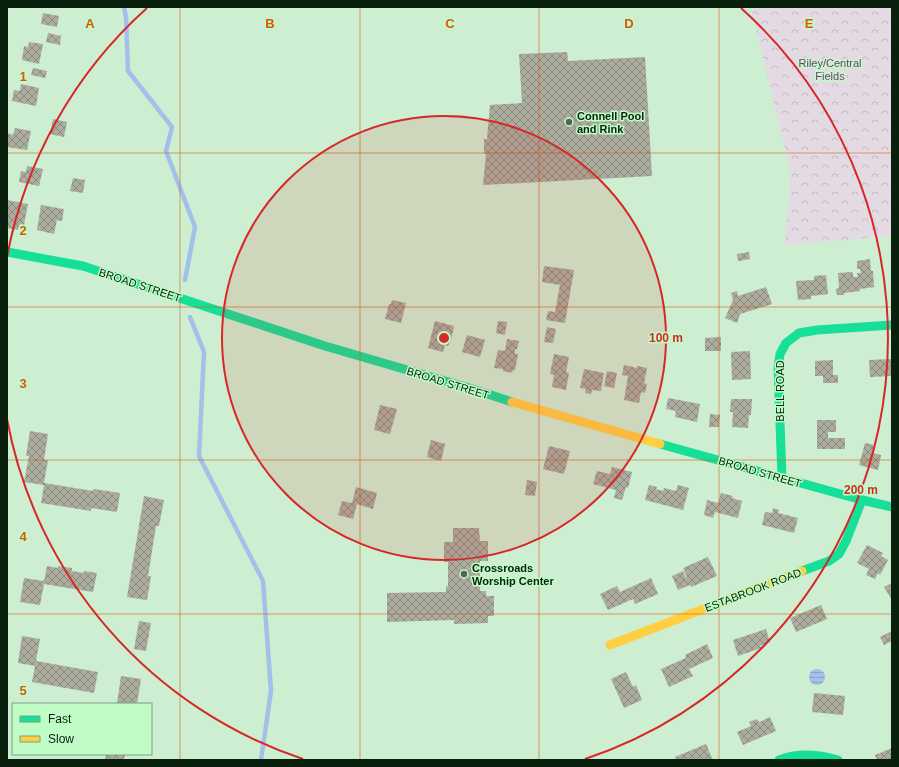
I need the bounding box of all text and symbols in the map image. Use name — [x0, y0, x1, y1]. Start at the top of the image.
text: A — [85, 16, 95, 31]
text: B — [265, 16, 275, 31]
text: C — [445, 16, 455, 31]
text: D — [624, 16, 634, 31]
text: E — [805, 16, 814, 31]
park label: Riley/Central Fields — [799, 57, 861, 82]
text: 1 — [19, 69, 27, 84]
place label: Connell Pool and Rink — [577, 110, 644, 135]
marker: Connell Pool and Rink — [564, 117, 574, 127]
text: 2 — [19, 223, 27, 238]
street label: BROAD STREET — [97, 266, 183, 304]
centre of rings — [437, 331, 451, 345]
text: 100 m — [649, 331, 683, 345]
street label: BELL ROAD — [774, 360, 786, 422]
street label: BROAD STREET — [405, 365, 491, 401]
text: 3 — [19, 376, 27, 391]
street label: BROAD STREET — [717, 454, 803, 490]
text: 200 m — [844, 483, 878, 497]
text: 4 — [19, 529, 27, 544]
place label: Crossroads Worship Center — [472, 562, 554, 587]
street label: ESTABROOK ROAD — [703, 566, 803, 614]
marker: Crossroads Worship Center — [459, 569, 469, 579]
text: 5 — [19, 683, 27, 698]
legend — [12, 703, 152, 755]
text: Fast — [48, 712, 72, 726]
text: Slow — [48, 732, 74, 746]

